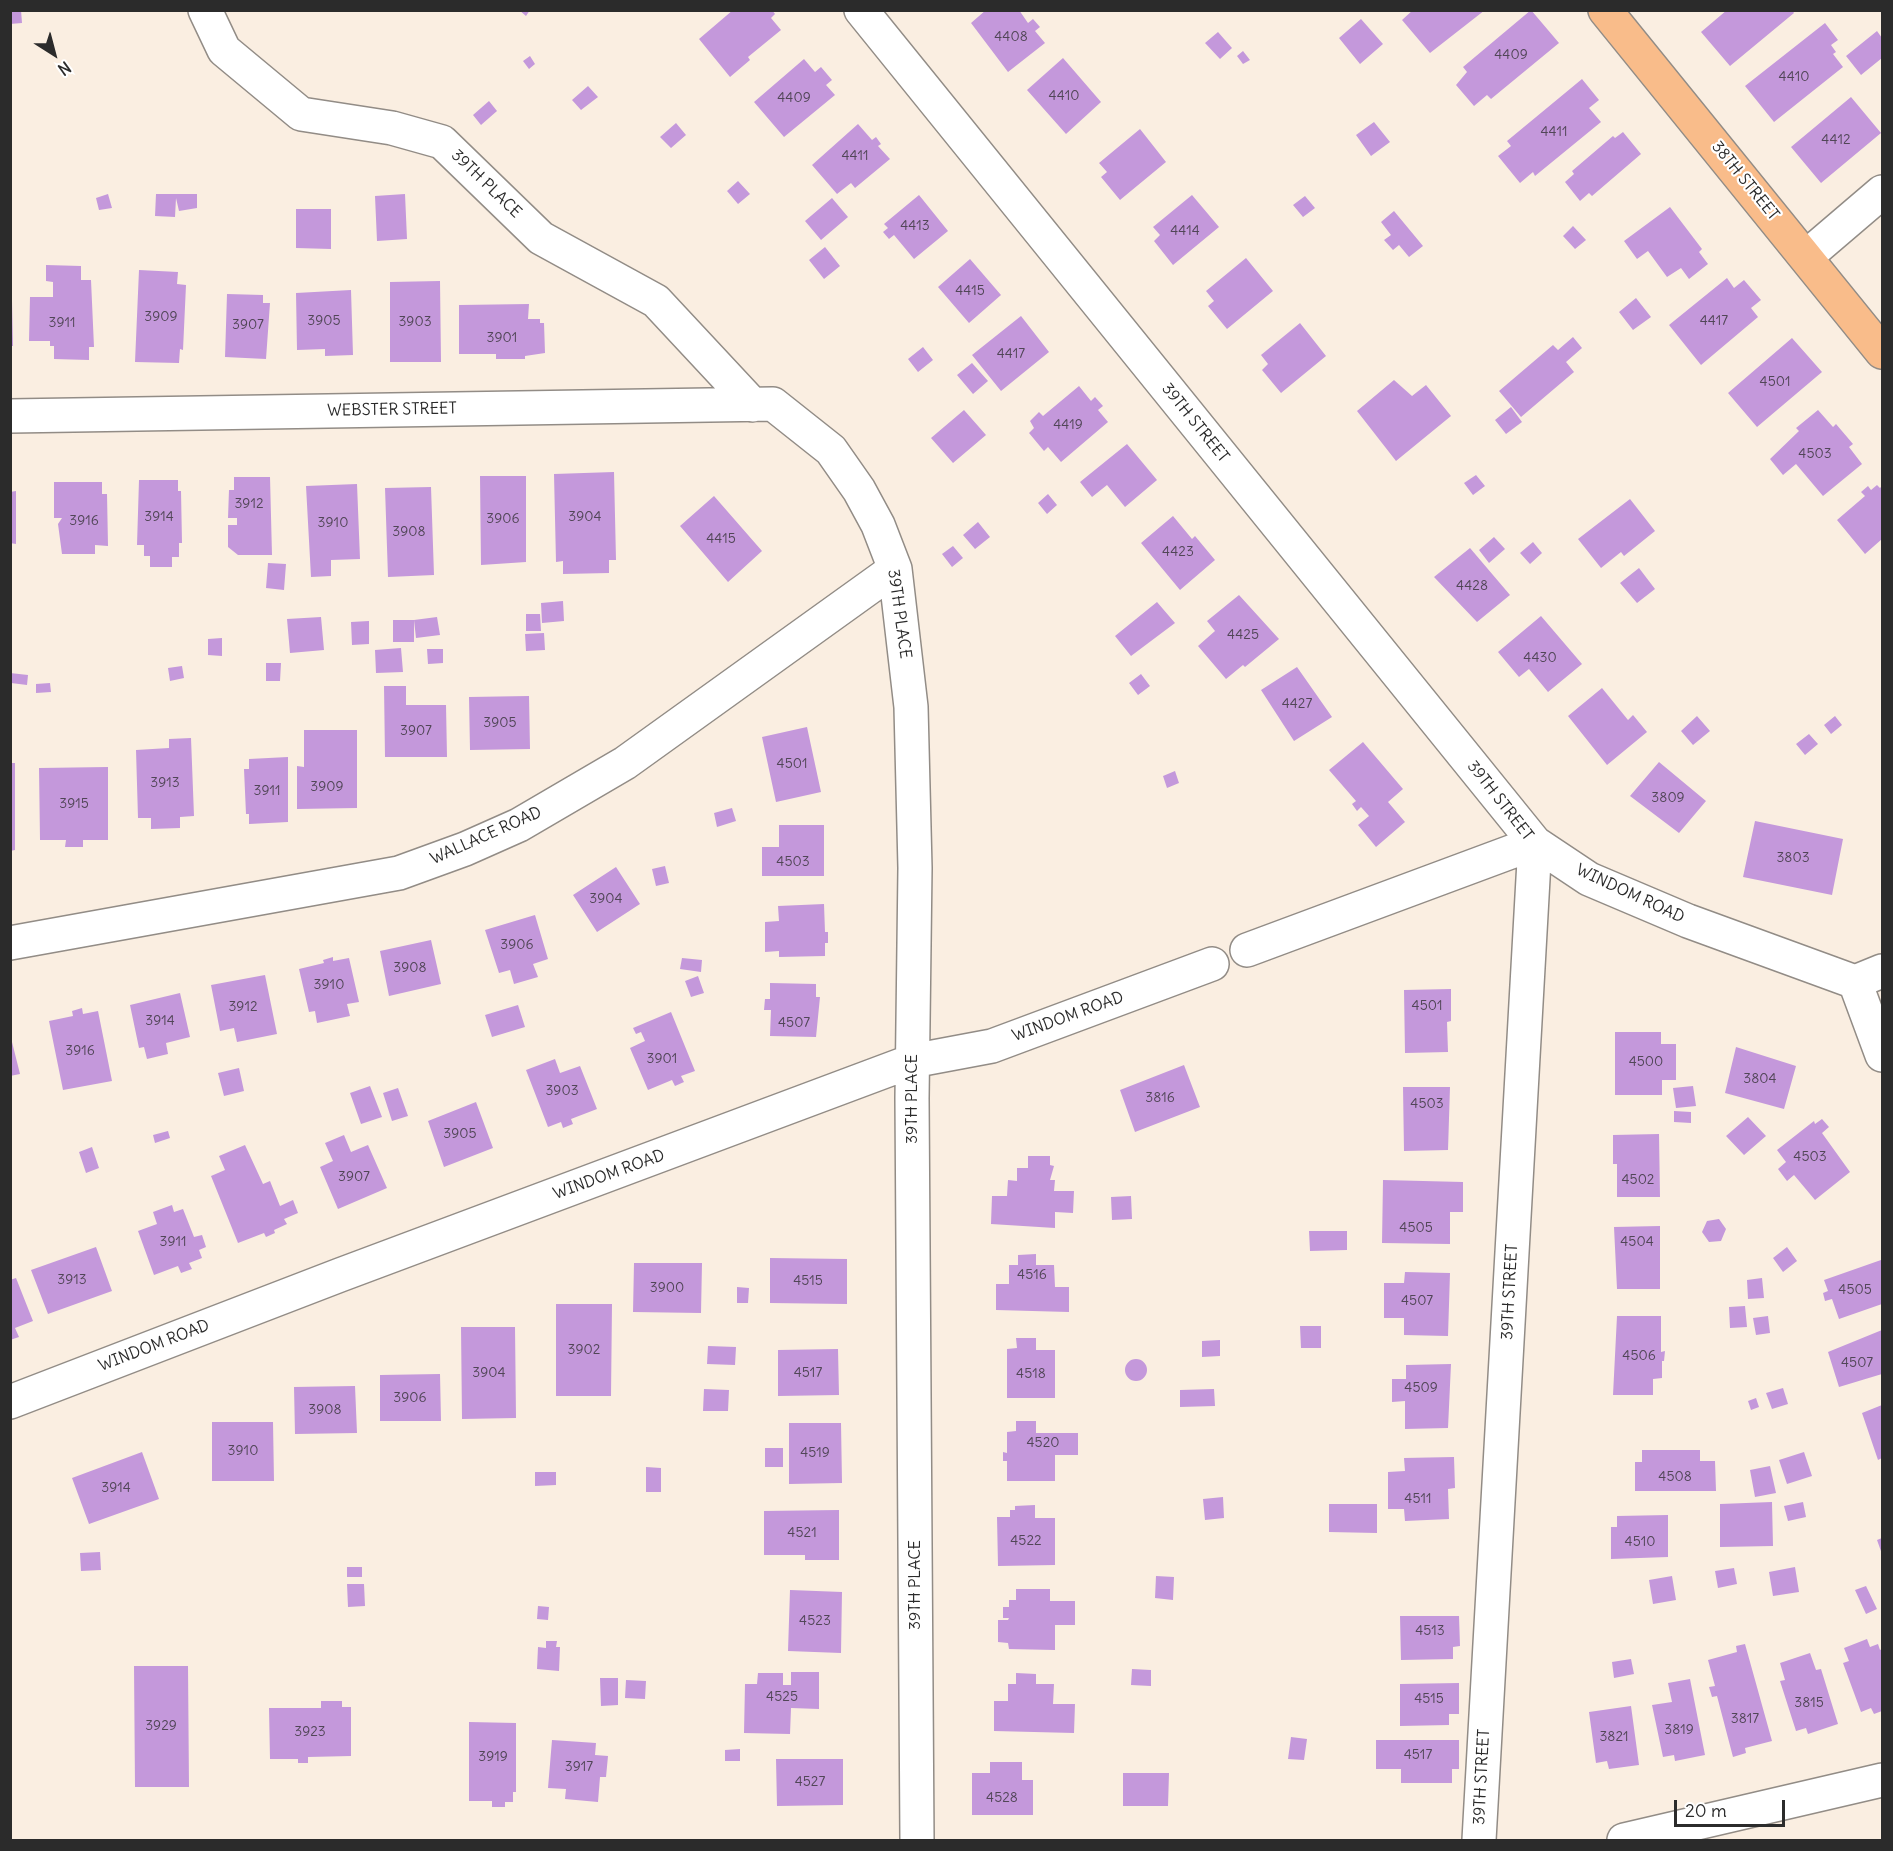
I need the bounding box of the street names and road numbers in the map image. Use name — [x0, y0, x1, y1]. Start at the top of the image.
street label: 38TH STREET — [1707, 138, 1783, 224]
street label: 39TH PLACE — [447, 146, 525, 222]
street label: 39TH STREET — [1157, 380, 1233, 466]
street label: WEBSTER STREET — [327, 399, 457, 421]
street label: 39TH PLACE — [883, 568, 915, 660]
street label: 39TH STREET — [1463, 757, 1537, 845]
street label: WALLACE ROAD — [427, 803, 545, 869]
street label: WINDOM ROAD — [1573, 861, 1687, 927]
street label: WINDOM ROAD — [1010, 988, 1126, 1046]
street label: 39TH PLACE — [902, 1054, 922, 1144]
street label: WINDOM ROAD — [551, 1146, 667, 1204]
street label: 39TH STREET — [1498, 1243, 1522, 1341]
street label: WINDOM ROAD — [96, 1316, 212, 1376]
street label: 39TH PLACE — [905, 1540, 925, 1630]
street label: 39TH STREET — [1470, 1728, 1494, 1826]

